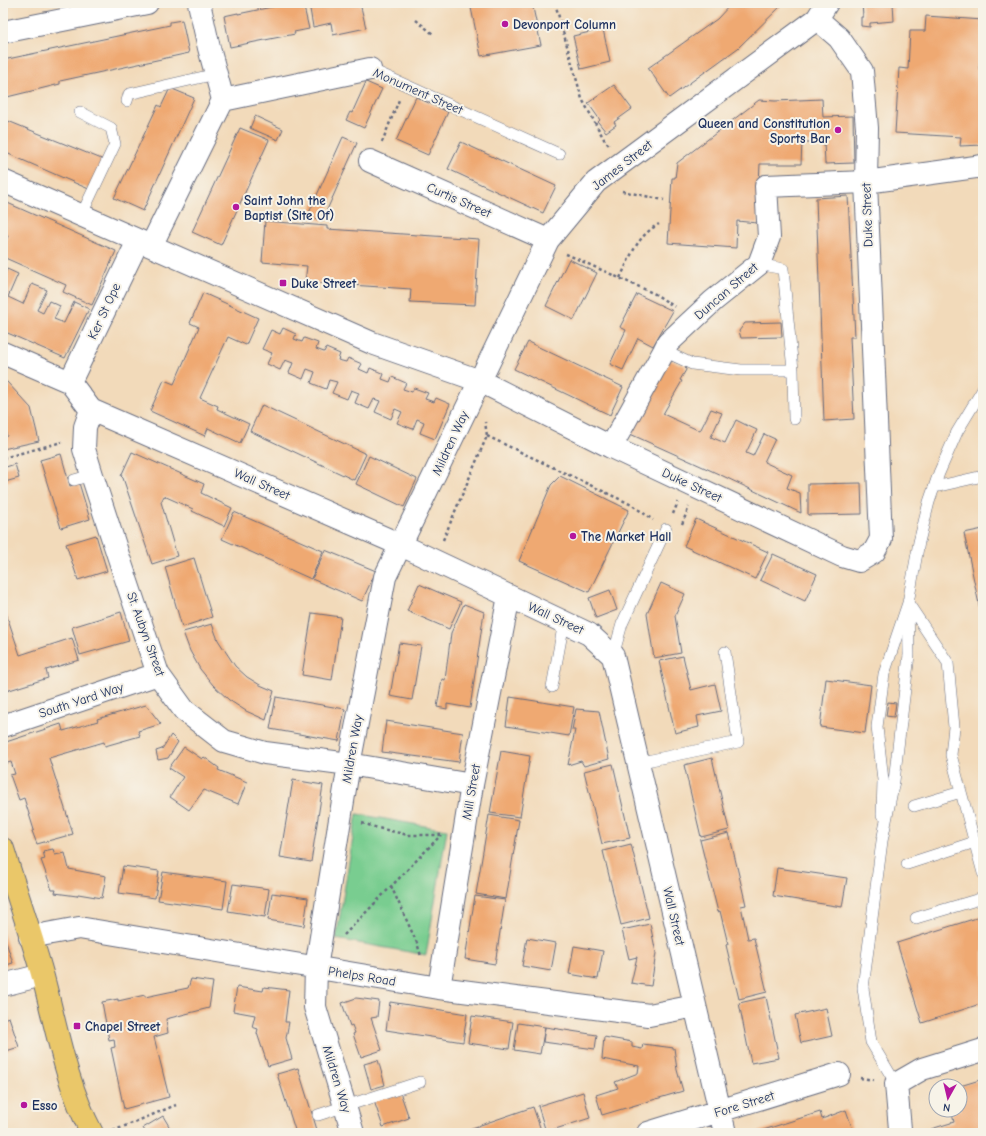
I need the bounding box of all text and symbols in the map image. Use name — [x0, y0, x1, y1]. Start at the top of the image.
place label: Devonport Column — [513, 17, 616, 32]
marker: Devonport Column — [500, 19, 510, 29]
street label: Monument Street — [371, 64, 466, 118]
place label: Queen and Constitution Sports Bar — [698, 116, 831, 146]
marker: Queen and Constitution Sports Bar — [833, 125, 843, 135]
street label: James Street — [589, 136, 656, 193]
street label: Curtis Street — [425, 179, 495, 221]
street label: Duke Street — [858, 181, 876, 247]
place label: Saint John the Baptist (Site Of) — [244, 193, 334, 223]
marker: Saint John the Baptist (Site Of) — [231, 202, 241, 212]
street label: Duncan Street — [691, 259, 762, 323]
place label: Duke Street — [291, 276, 357, 291]
marker: Duke Street — [278, 278, 288, 288]
street label: Ker St Ope — [84, 280, 124, 342]
street label: Mildren Way — [429, 408, 472, 478]
street label: Wall Street — [232, 465, 293, 504]
street label: Duke Street — [660, 465, 725, 506]
place label: The Market Hall — [581, 529, 671, 544]
marker: The Market Hall — [568, 531, 578, 541]
street label: St. Aubyn Street — [124, 590, 169, 679]
street label: Wall Street — [526, 599, 587, 638]
street label: South Yard Way — [37, 679, 125, 721]
street label: Mildren Way — [339, 713, 365, 785]
street label: Mill Street — [459, 762, 484, 821]
street label: Wall Street — [660, 885, 688, 948]
street label: Phelps Road — [327, 963, 397, 989]
place label: Chapel Street — [85, 1019, 161, 1034]
marker: Chapel Street — [72, 1021, 82, 1031]
street label: Mildren Way — [320, 1044, 354, 1115]
north arrow — [928, 1078, 968, 1118]
street label: Fore Street — [712, 1087, 777, 1120]
place label: Esso — [32, 1098, 58, 1113]
marker: Esso — [19, 1100, 29, 1110]
text: N — [942, 1100, 951, 1114]

